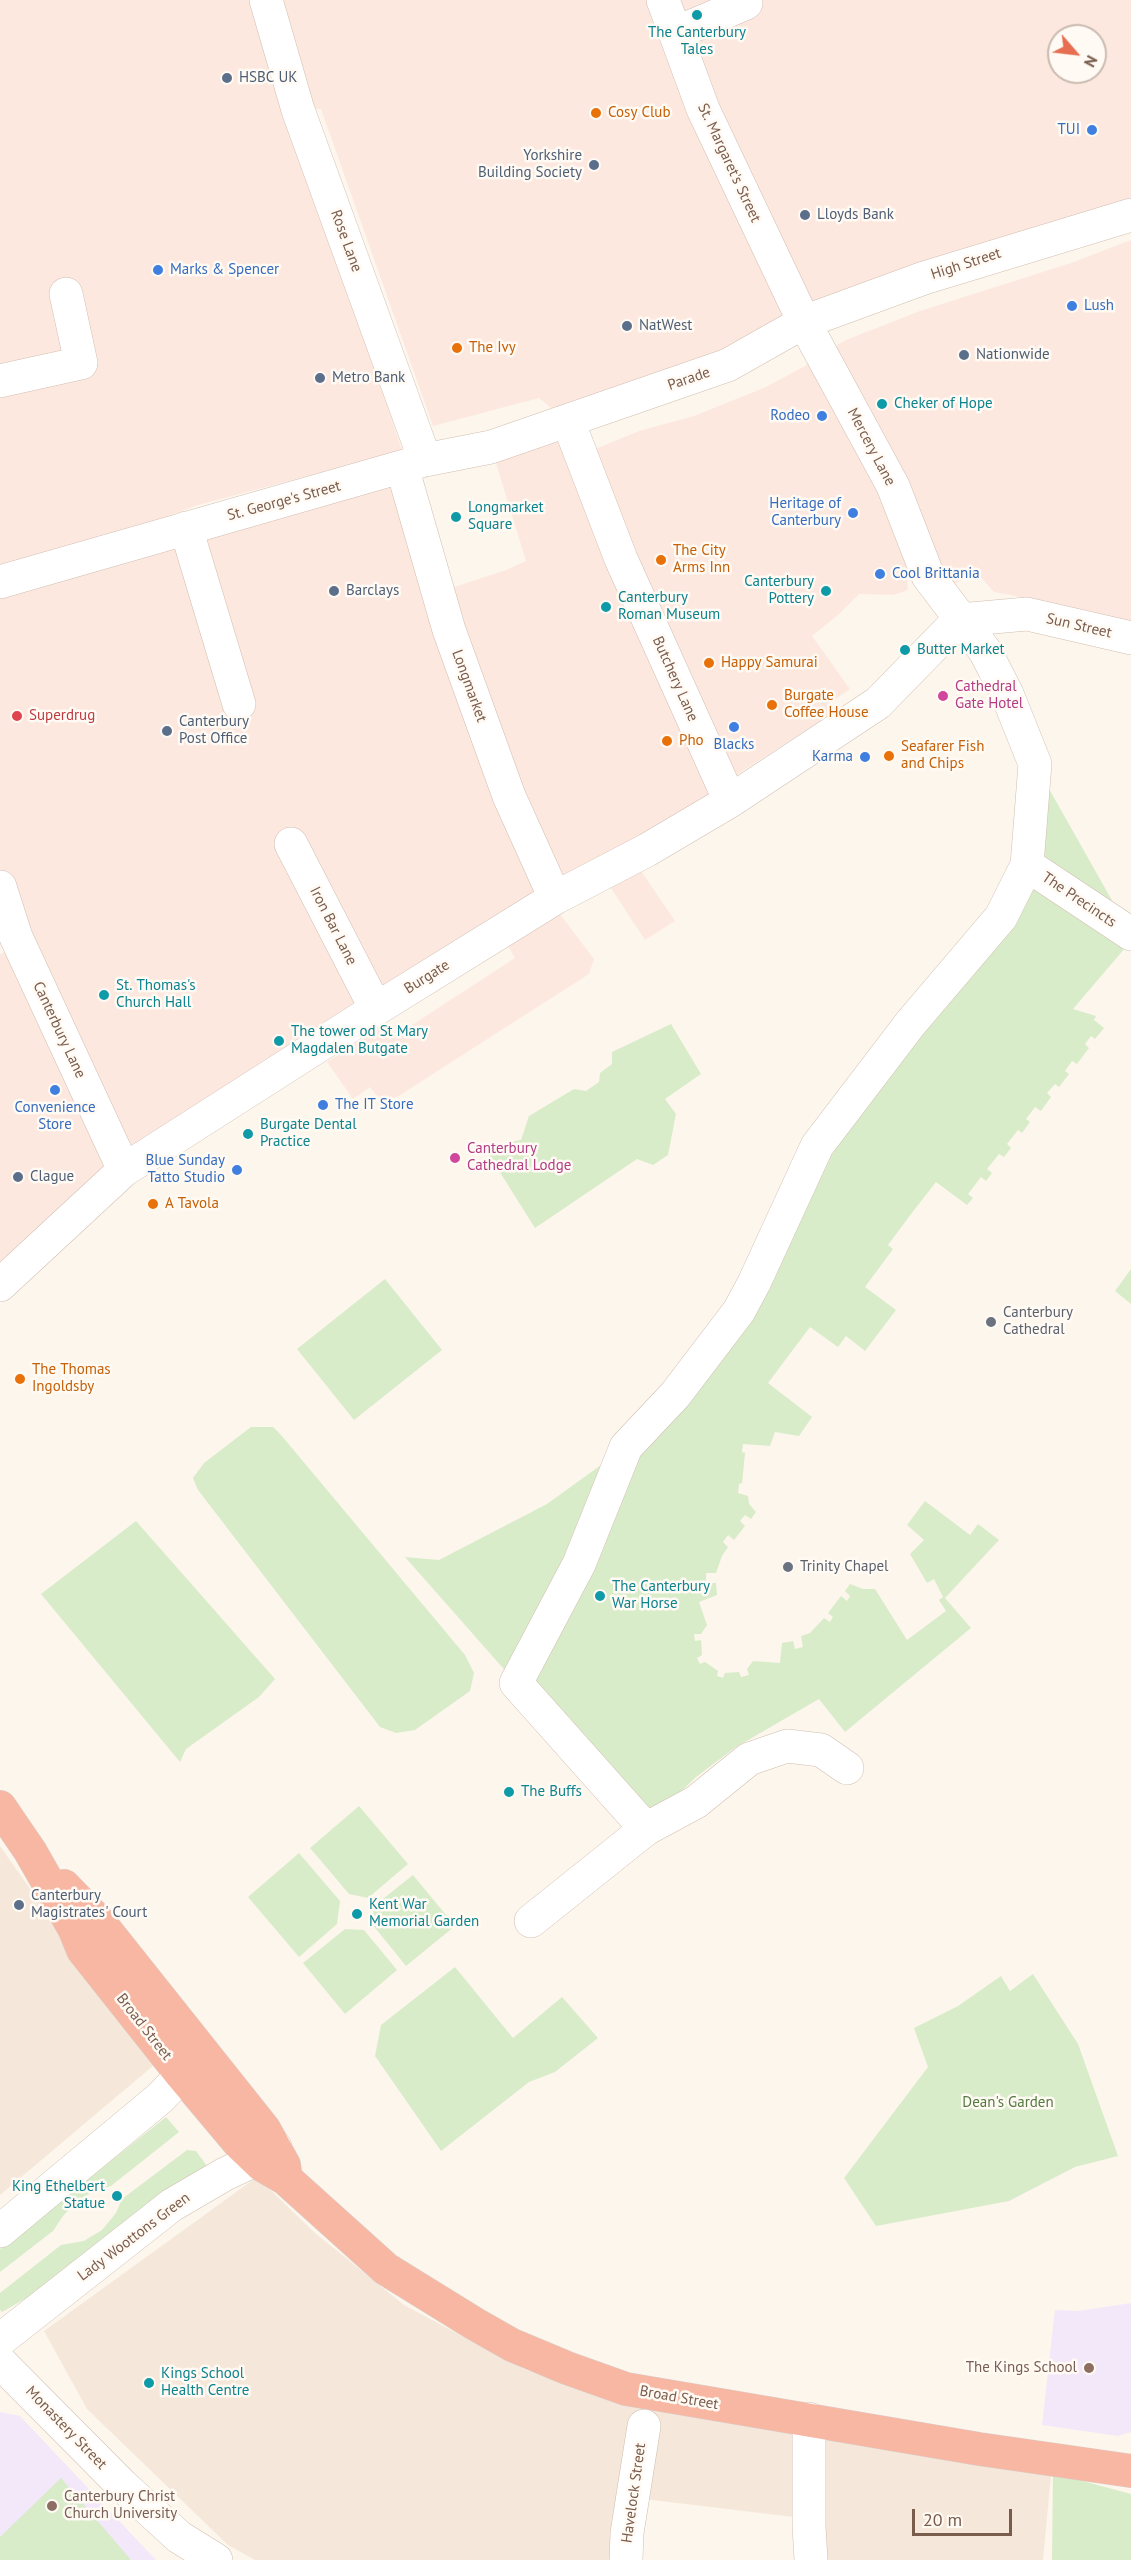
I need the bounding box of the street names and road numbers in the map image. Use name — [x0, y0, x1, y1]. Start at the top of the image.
street label: St. Margaret's Street — [694, 101, 764, 225]
street label: Rose Lane — [326, 207, 366, 275]
street label: High Street — [929, 244, 1003, 284]
street label: Parade — [665, 363, 713, 395]
street label: Mercery Lane — [843, 405, 899, 489]
street label: St. George's Street — [225, 477, 343, 525]
street label: Sun Street — [1045, 610, 1113, 642]
street label: Butchery Lane — [648, 634, 702, 724]
street label: Longmarket — [448, 647, 490, 725]
street label: The Precincts — [1038, 869, 1120, 931]
street label: Iron Bar Lane — [306, 884, 360, 968]
street label: Burgate — [401, 956, 453, 998]
street label: Canterbury Lane — [29, 979, 89, 1081]
street label: Broad Street — [112, 1990, 176, 2064]
street label: Lady Woottons Green — [74, 2189, 194, 2285]
street label: Broad Street — [638, 2382, 720, 2414]
street label: Monastery Street — [22, 2383, 110, 2473]
street label: Havelock Street — [618, 2442, 650, 2544]

